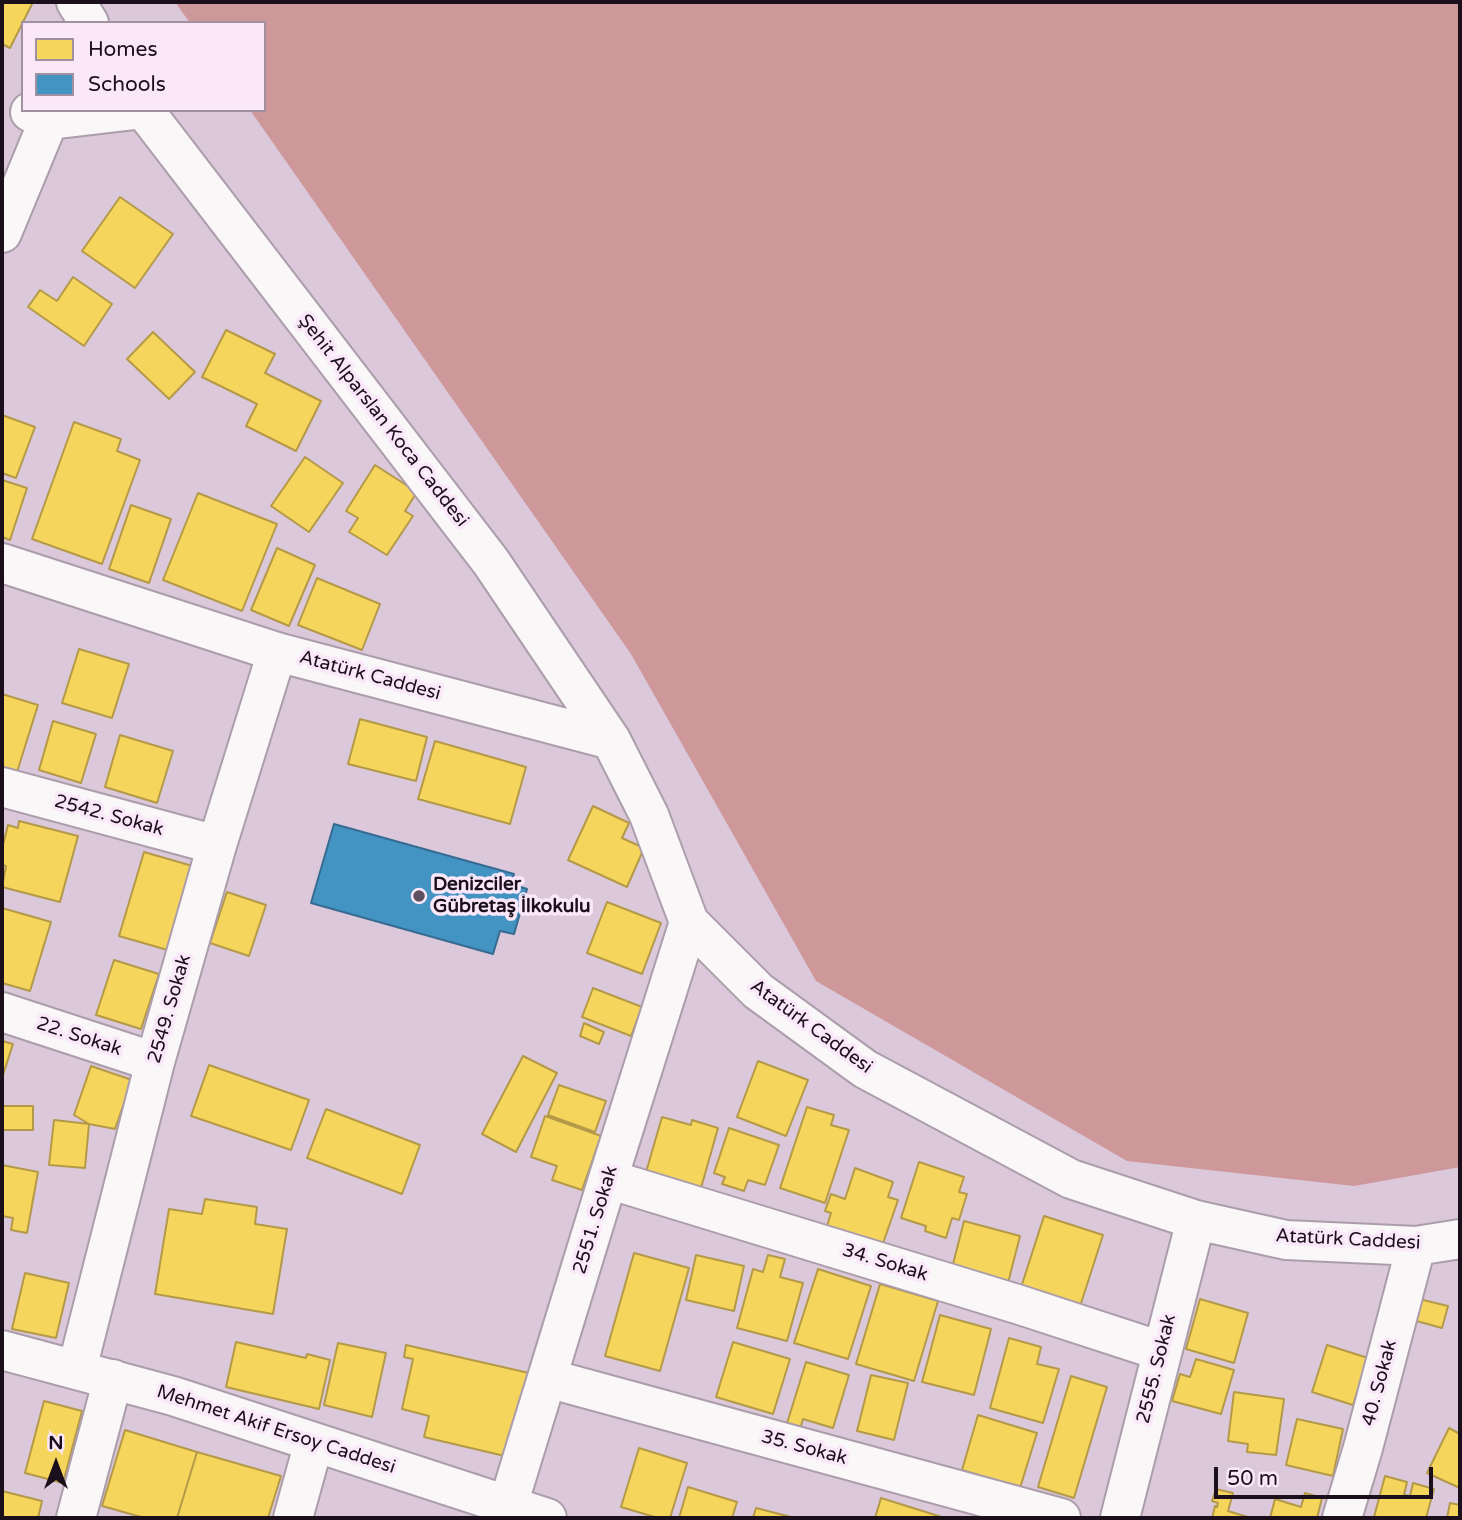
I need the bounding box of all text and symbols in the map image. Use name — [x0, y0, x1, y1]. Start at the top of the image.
legend — [21, 21, 266, 112]
text: Homes — [88, 37, 158, 62]
text: Schools — [88, 72, 166, 97]
street label: Şehit Alparslan Koca Caddesi — [293, 310, 473, 532]
street label: Atatürk Caddesi — [297, 646, 443, 706]
street label: 2542. Sokak — [52, 790, 166, 842]
place label: Denizciler Gübretaş İlkokulu — [433, 874, 591, 918]
marker: Denizciler Gübretaş İlkokulu — [411, 888, 427, 904]
street label: 2549. Sokak — [144, 952, 196, 1066]
street label: Atatürk Caddesi — [746, 975, 876, 1079]
street label: 22. Sokak — [34, 1013, 124, 1061]
street label: 2551. Sokak — [569, 1163, 623, 1277]
street label: Atatürk Caddesi — [1275, 1225, 1421, 1255]
street label: 34. Sokak — [839, 1239, 931, 1287]
street label: 2555. Sokak — [1132, 1312, 1182, 1426]
street label: 40. Sokak — [1358, 1337, 1402, 1429]
street label: Mehmet Akif Ersoy Caddesi — [154, 1381, 398, 1479]
street label: 35. Sokak — [759, 1426, 849, 1470]
north arrow — [21, 1429, 91, 1499]
text: N — [48, 1432, 64, 1454]
scale bar — [1217, 1454, 1436, 1498]
text: 50 m — [1227, 1466, 1278, 1491]

